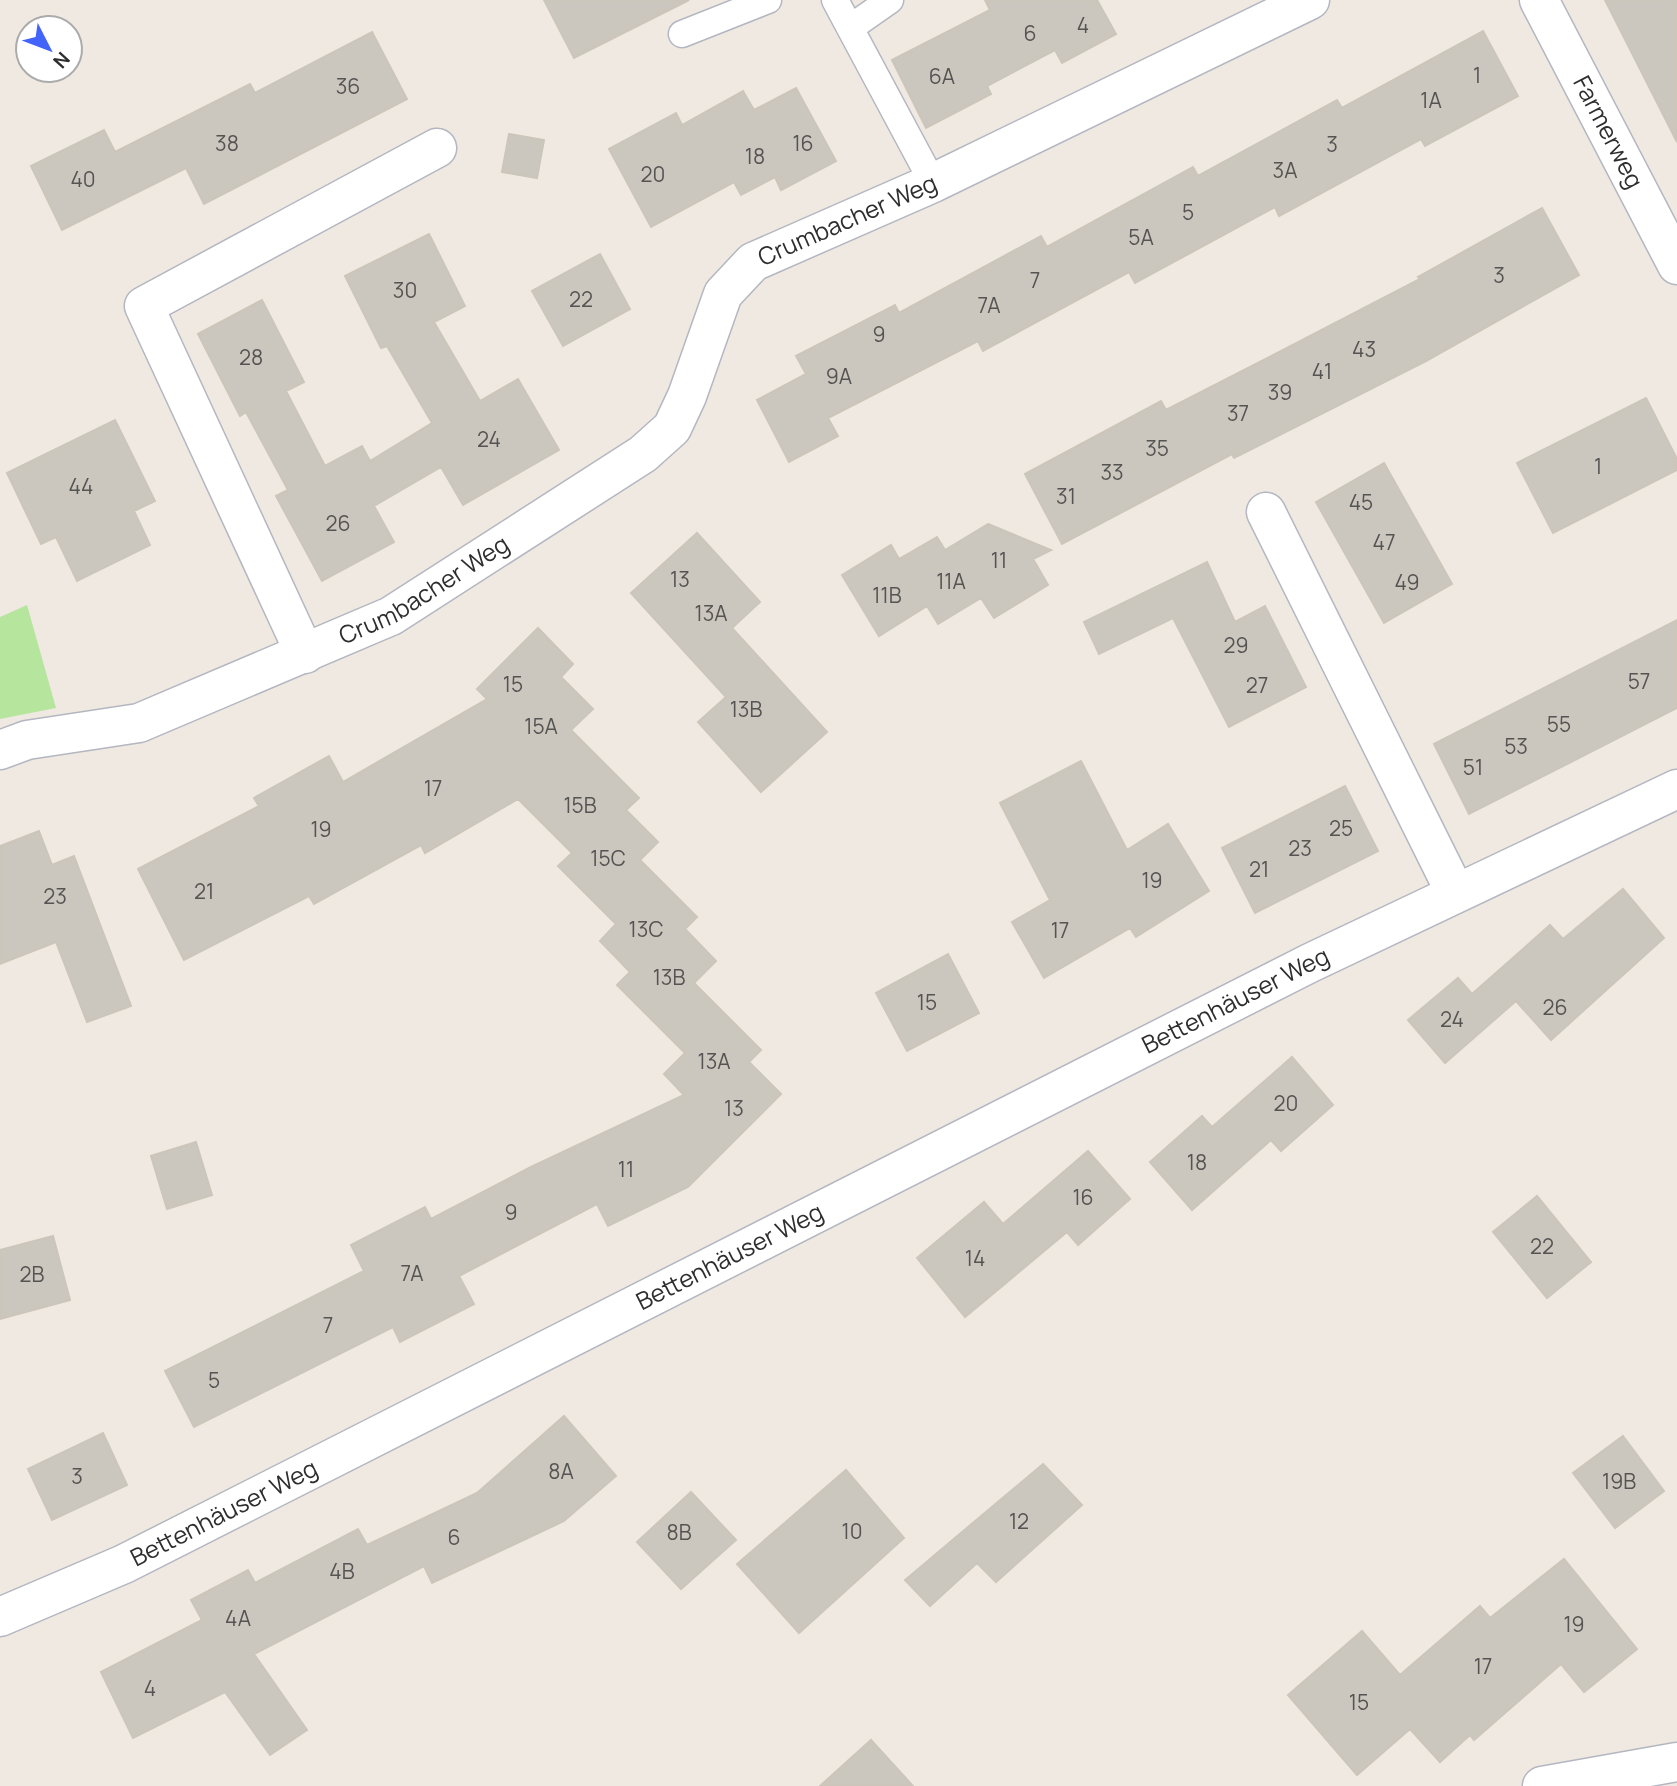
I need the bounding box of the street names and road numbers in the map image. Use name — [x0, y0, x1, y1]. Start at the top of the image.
street label: Farmerweg — [1566, 69, 1652, 194]
street label: Crumbacher Weg — [752, 165, 942, 273]
street label: Crumbacher Weg — [333, 527, 515, 651]
street label: Bettenhäuser Weg — [1136, 938, 1334, 1061]
street label: Bettenhäuser Weg — [630, 1194, 828, 1317]
street label: Bettenhäuser Weg — [124, 1451, 323, 1573]

